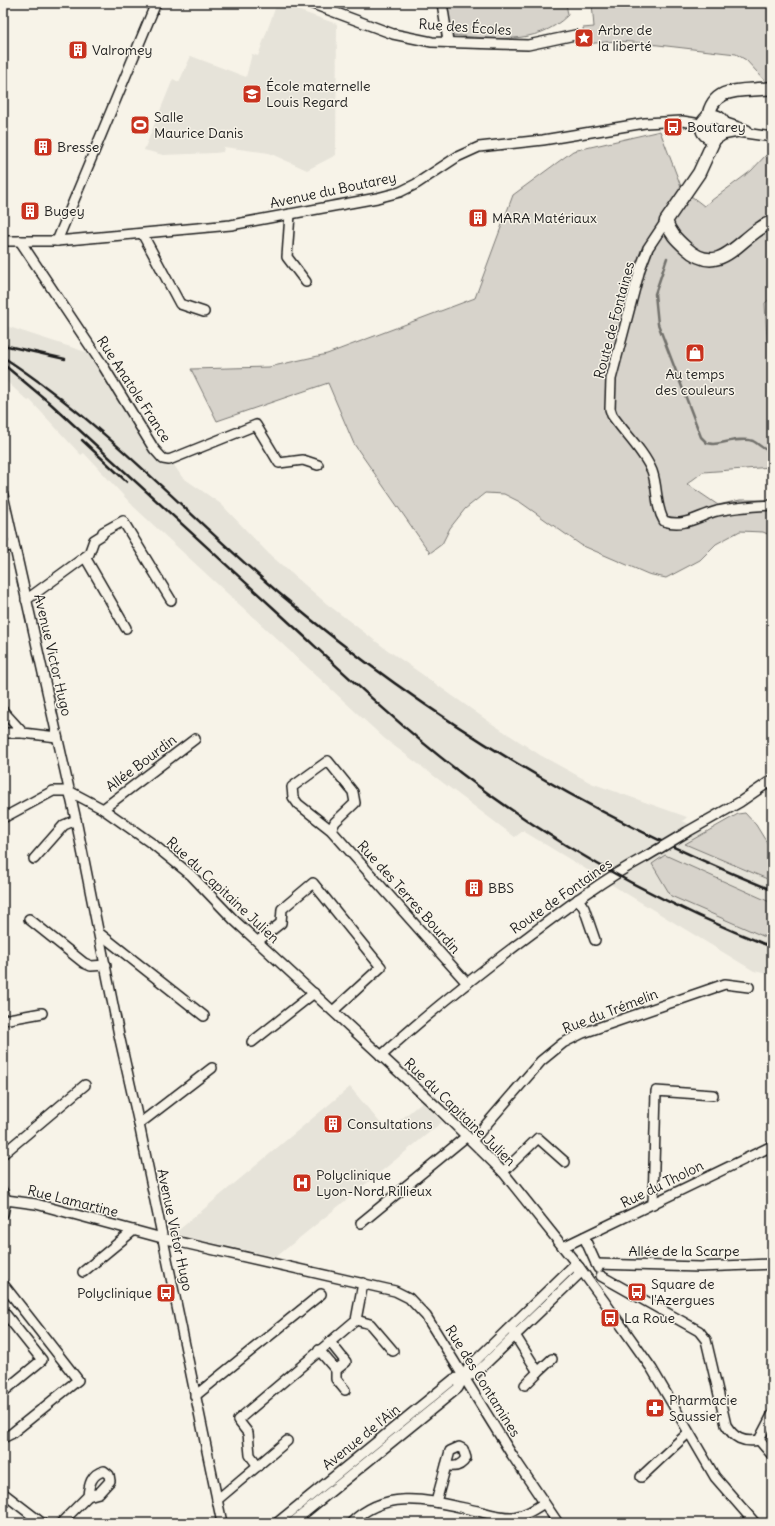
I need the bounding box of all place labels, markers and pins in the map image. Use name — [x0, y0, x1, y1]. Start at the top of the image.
place label: Arbre de la liberté — [598, 21, 652, 55]
place icon: Arbre de la liberté — [573, 27, 595, 49]
building icon: Valromey — [67, 39, 89, 61]
place label: Valromey — [92, 41, 153, 59]
place label: École maternelle Louis Regard — [266, 77, 370, 111]
school or university icon: École maternelle Louis Regard — [241, 83, 263, 105]
place label: Salle Maurice Danis — [154, 108, 244, 142]
sports icon: Salle Maurice Danis — [129, 114, 151, 136]
bus stop icon: Boutarey — [662, 116, 684, 138]
place label: Boutarey — [687, 118, 746, 136]
building icon: Bresse — [32, 136, 54, 158]
place label: Bresse — [57, 138, 99, 156]
building icon: Bugey — [19, 200, 41, 222]
place label: Bugey — [44, 202, 85, 220]
building icon: MARA Matériaux — [467, 207, 489, 229]
place label: MARA Matériaux — [492, 209, 597, 227]
shop icon: Au temps des couleurs — [684, 342, 706, 364]
place label: Au temps des couleurs — [655, 365, 735, 399]
building icon: BBS — [463, 877, 485, 899]
place label: BBS — [488, 879, 514, 897]
building icon: Consultations — [322, 1113, 344, 1135]
place label: Consultations — [347, 1115, 433, 1133]
place label: Polyclinique Lyon-Nord Rillieux — [316, 1166, 432, 1200]
hospital icon: Polyclinique Lyon-Nord Rillieux — [291, 1172, 313, 1194]
place label: Square de l'Azergues — [651, 1275, 715, 1309]
bus stop icon: Square de l'Azergues — [626, 1281, 648, 1303]
bus stop icon: Polyclinique — [155, 1282, 177, 1304]
place label: Polyclinique — [77, 1284, 152, 1302]
bus stop icon: La Roue — [599, 1307, 621, 1329]
place label: La Roue — [624, 1309, 675, 1327]
place label: Pharmacie Saussier — [669, 1391, 737, 1425]
pharmacy icon: Pharmacie Saussier — [644, 1397, 666, 1419]

